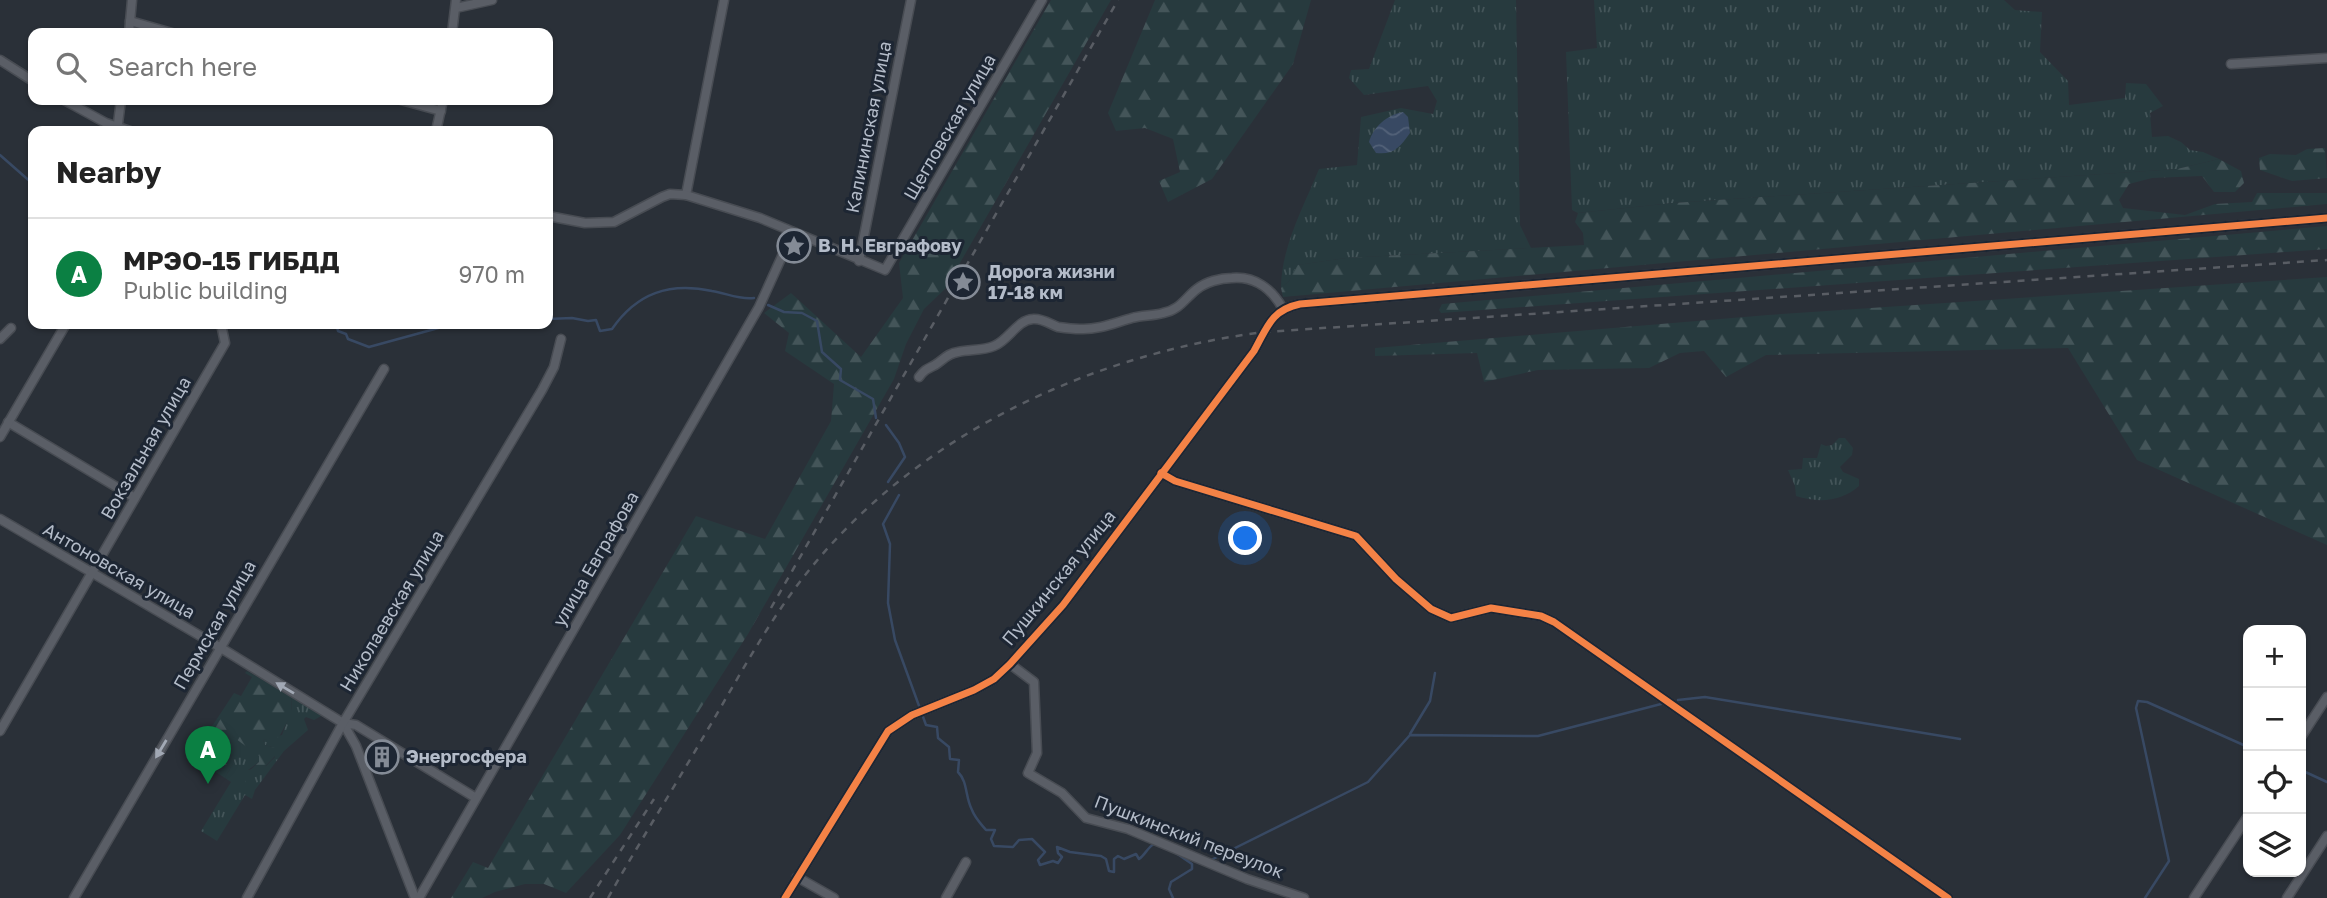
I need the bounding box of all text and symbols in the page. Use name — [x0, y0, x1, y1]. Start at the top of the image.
search box — [28, 28, 553, 105]
street label: Калининская улица — [841, 39, 895, 215]
icon: search — [52, 48, 90, 86]
street label: Щегловская улица — [898, 50, 1000, 203]
text: Search here — [108, 51, 257, 82]
text: Nearby — [56, 154, 161, 190]
place icon: В. Н. Евграфову — [775, 227, 813, 265]
place label: В. Н. Евграфову — [818, 234, 962, 256]
text: МРЭО-15 ГИБДД — [123, 245, 340, 276]
text: A — [71, 260, 87, 288]
text: 970 m — [459, 260, 525, 288]
place label: Дорога жизни 17-18 км — [988, 260, 1115, 303]
place icon: Дорога жизни 17-18 км — [944, 263, 982, 301]
text: Public building — [123, 276, 288, 304]
street label: Вокзальная улица — [95, 372, 195, 523]
street label: улица Евграфова — [548, 487, 643, 630]
street label: Пушкинская улица — [997, 505, 1120, 650]
street label: Антоновская улица — [39, 518, 200, 623]
your location — [1228, 521, 1262, 555]
street label: Николаевская улица — [334, 526, 448, 695]
street label: Пермская улица — [168, 556, 260, 693]
map controls — [2243, 625, 2306, 877]
button: + — [2243, 625, 2306, 688]
one-way arrow — [276, 681, 295, 694]
button: − — [2243, 688, 2306, 751]
pin: A — [185, 726, 231, 784]
building icon: Энергосфера — [363, 738, 401, 776]
one-way arrow — [155, 739, 167, 758]
place label: Энергосфера — [406, 745, 527, 767]
button: locate — [2243, 751, 2306, 814]
street label: Пушкинский переулок — [1092, 790, 1287, 882]
button: layers — [2243, 814, 2306, 877]

